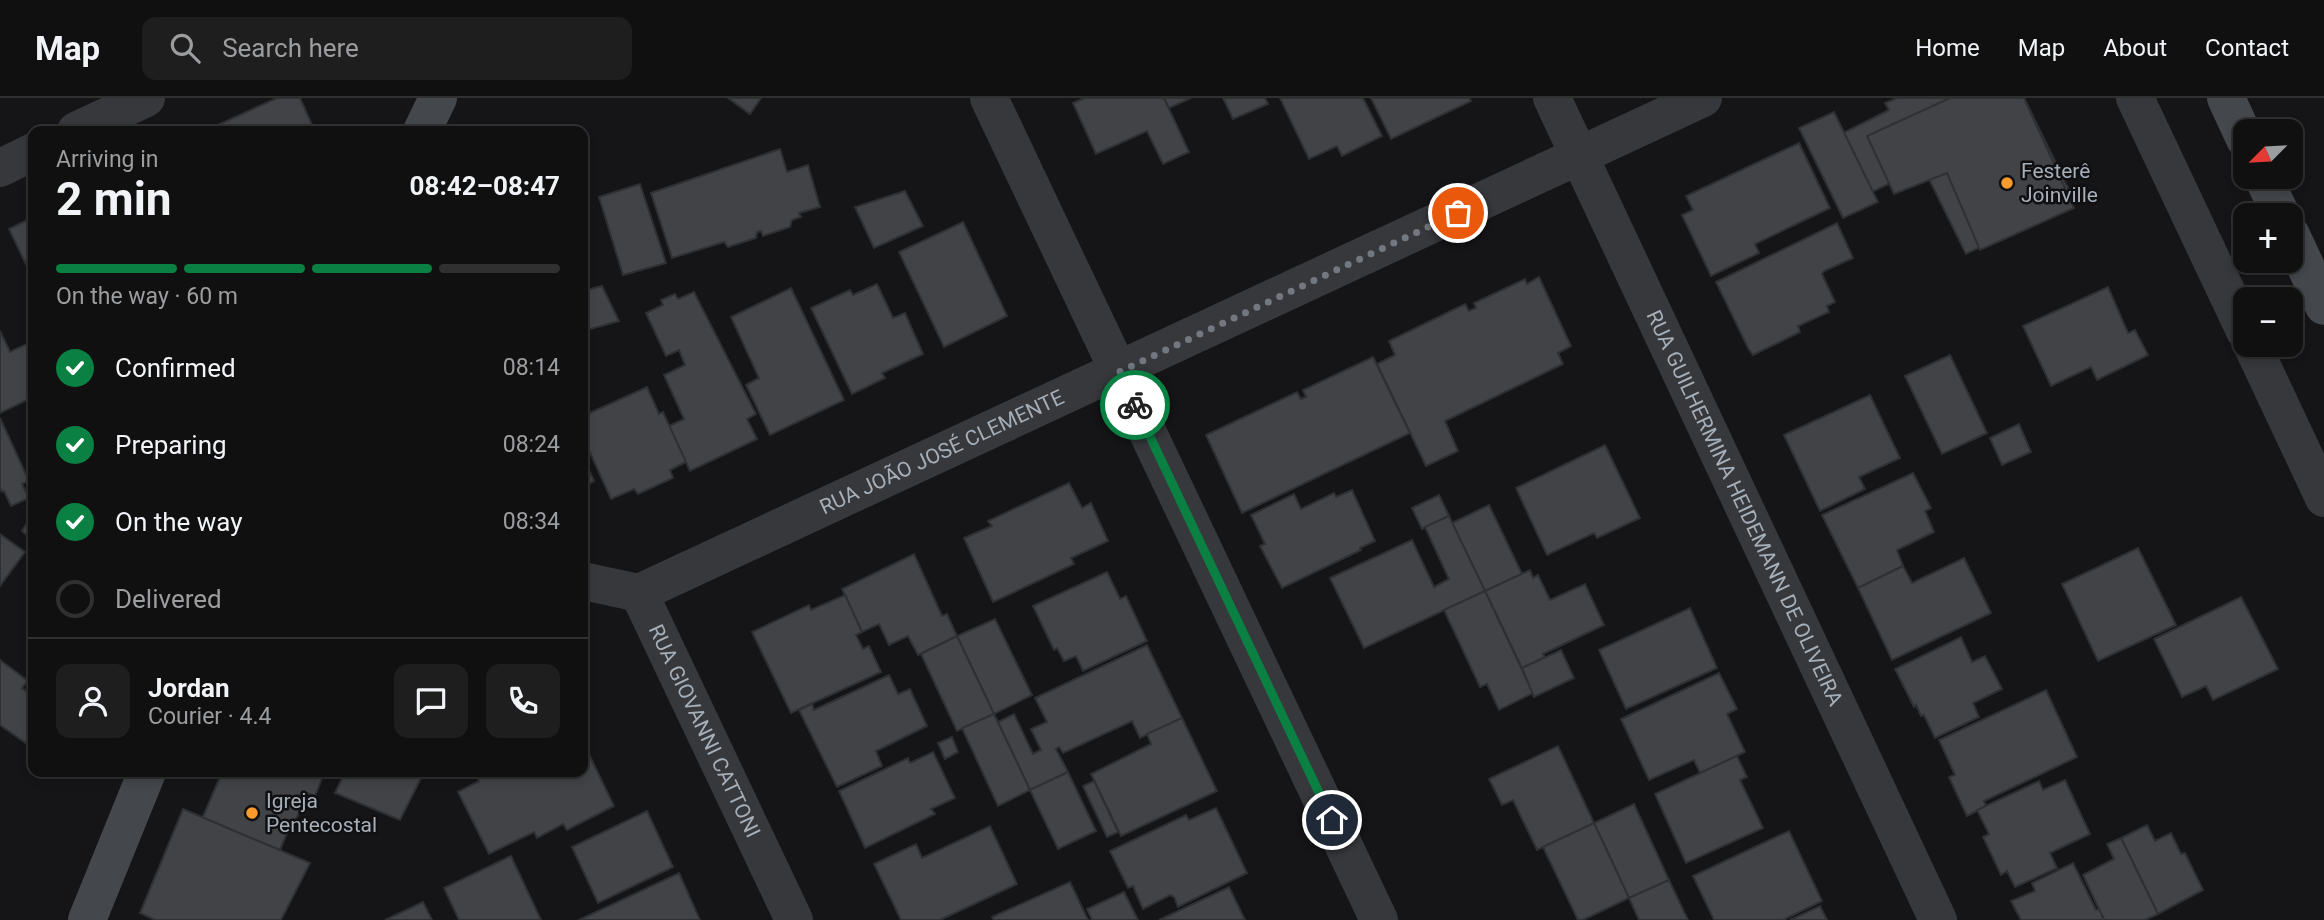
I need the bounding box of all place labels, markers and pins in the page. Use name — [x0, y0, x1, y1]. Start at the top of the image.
place label: Festerê Joinville — [2021, 159, 2098, 207]
marker: Festerê Joinville — [1999, 175, 2015, 191]
pin — [1428, 183, 1488, 243]
place label: Igreja Pentecostal — [266, 789, 377, 837]
pin — [1302, 790, 1362, 850]
marker: Igreja Pentecostal — [244, 805, 260, 821]

